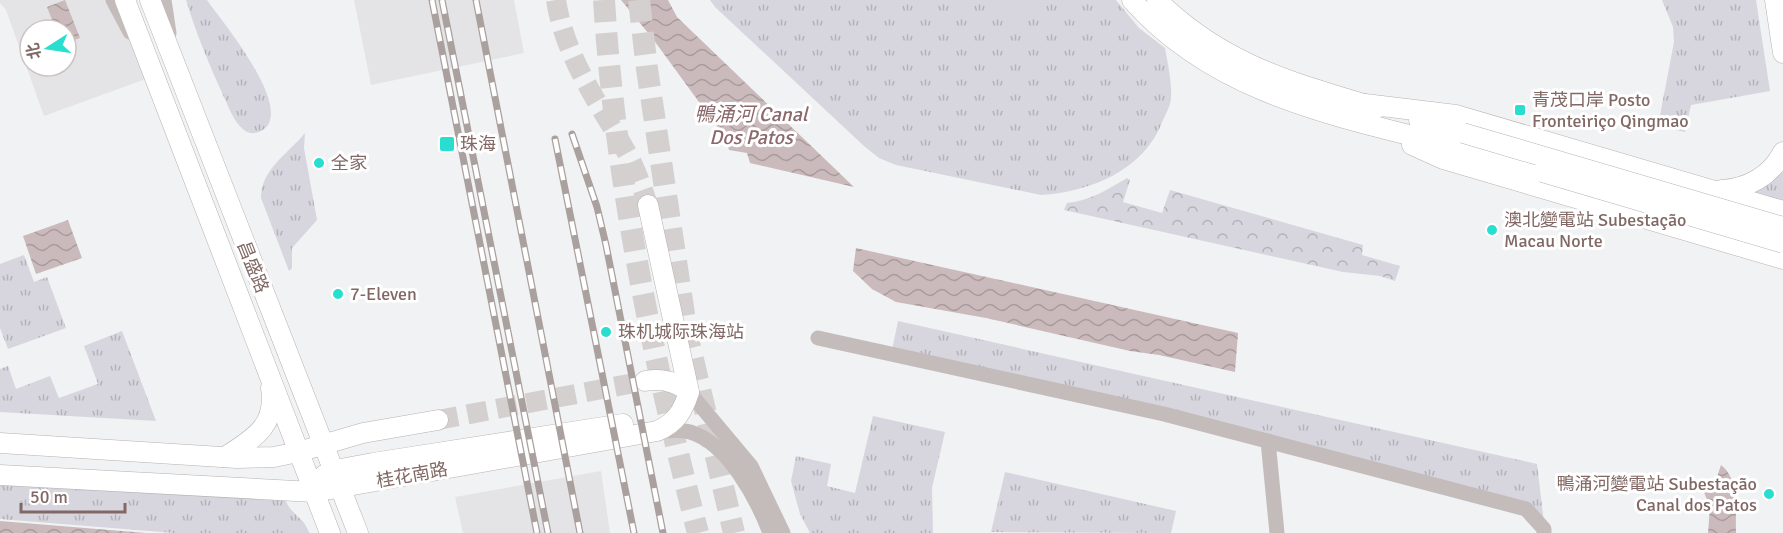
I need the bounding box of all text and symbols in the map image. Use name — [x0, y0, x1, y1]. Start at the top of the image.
north arrow — [18, 18, 78, 78]
text: 北 — [23, 41, 46, 61]
place label: 青茂口岸 Posto Fronteiriço Qingmao — [1532, 89, 1689, 132]
water label: 鴨涌河 Canal Dos Patos — [694, 102, 810, 150]
marker: 青茂口岸 Posto Fronteiriço Qingmao — [1513, 103, 1527, 117]
place label: 珠海 — [460, 133, 496, 155]
marker: 珠海 — [438, 135, 456, 153]
place label: 全家 — [331, 152, 367, 174]
marker: 全家 — [312, 156, 326, 170]
place label: 澳北變電站 Subestação Macau Norte — [1504, 209, 1686, 252]
marker: 澳北變電站 Subestação Macau Norte — [1485, 223, 1499, 237]
street label: 昌盛路 — [233, 238, 273, 296]
place label: 7-Eleven — [350, 283, 417, 305]
marker: 7-Eleven — [331, 287, 345, 301]
place label: 珠机城际珠海站 — [618, 321, 744, 343]
marker: 珠机城际珠海站 — [599, 325, 613, 339]
street label: 桂花南路 — [375, 458, 449, 492]
place label: 鴨涌河變電站 Subestação Canal dos Patos — [1557, 473, 1757, 516]
scale bar — [21, 476, 124, 514]
text: 50 m — [30, 486, 68, 508]
marker: 鴨涌河變電站 Subestação Canal dos Patos — [1762, 487, 1776, 501]

